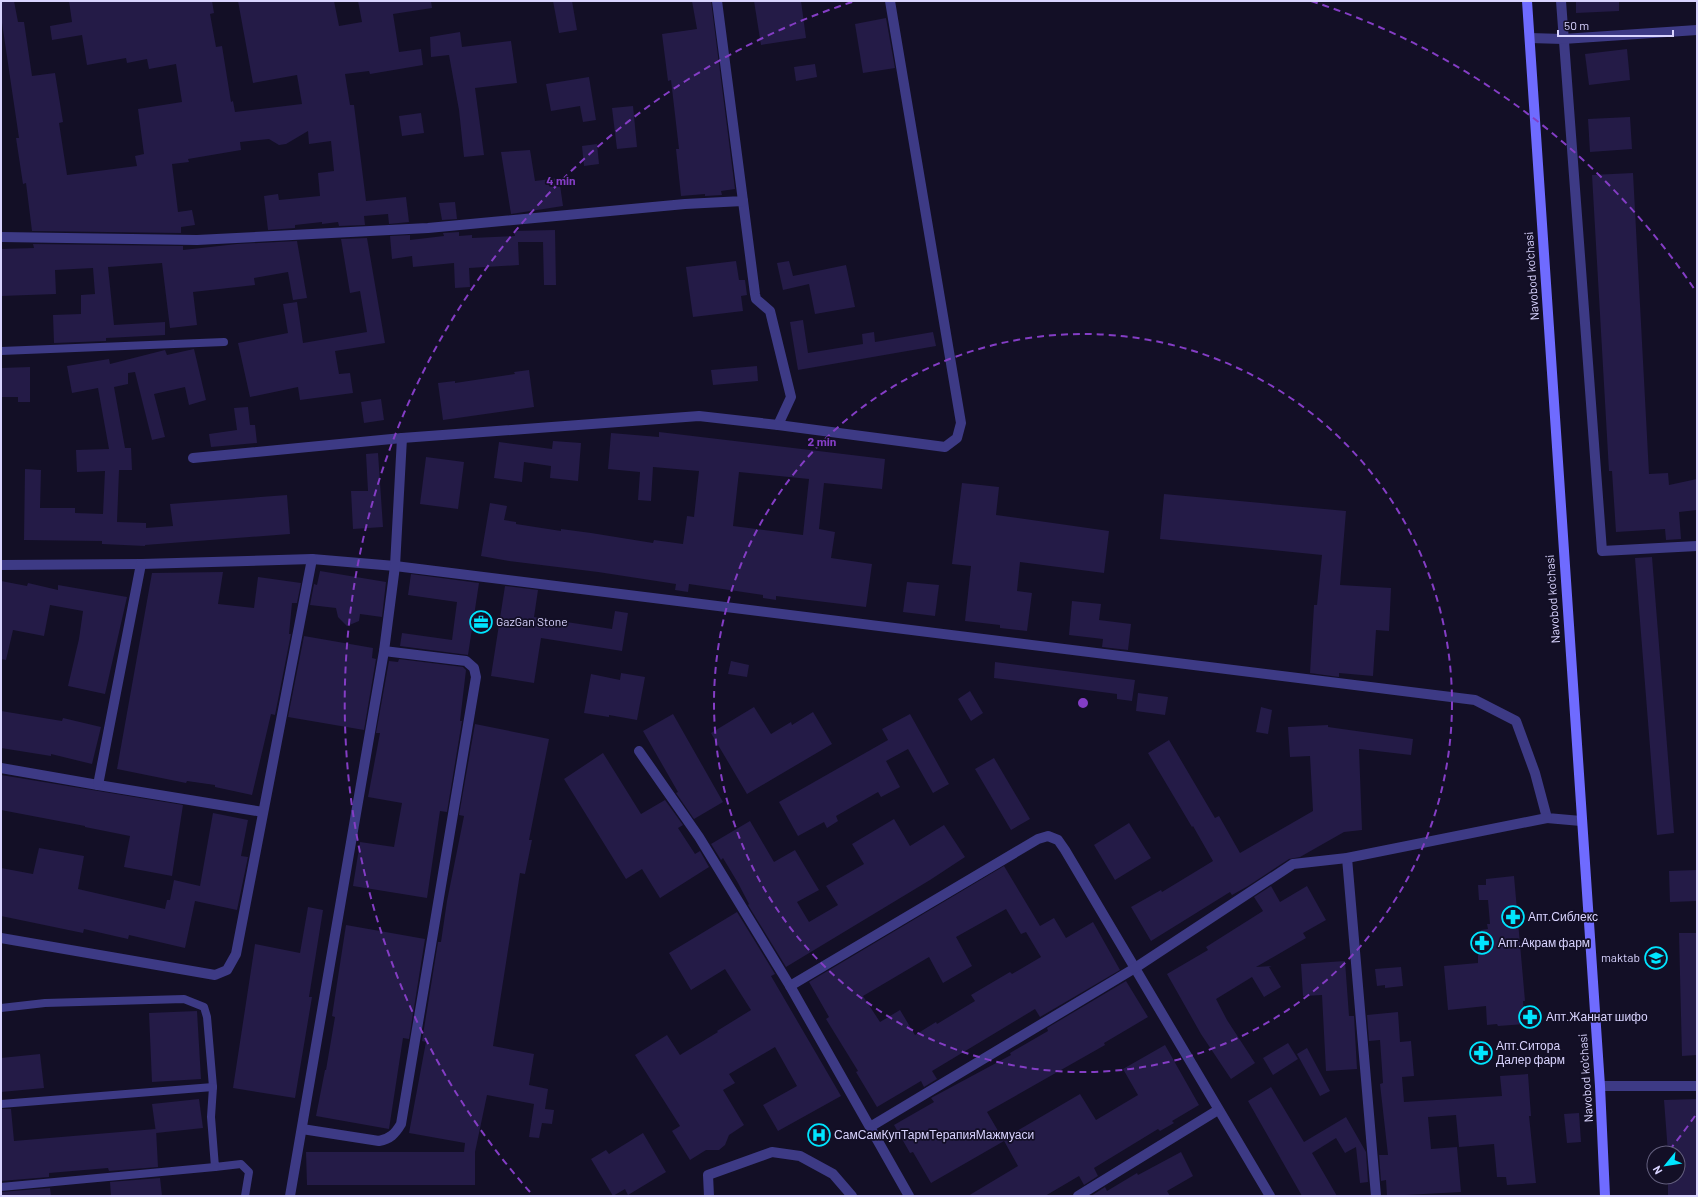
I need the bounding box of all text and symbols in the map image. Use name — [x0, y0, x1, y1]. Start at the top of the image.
scale bar — [1558, 12, 1673, 38]
text: 50 m — [1564, 18, 1589, 32]
text: 4 min — [546, 173, 576, 187]
street label: Navobod ko'chasi — [1521, 231, 1541, 321]
text: 2 min — [808, 434, 836, 448]
street label: Navobod ko'chasi — [1542, 554, 1562, 644]
office icon: GazGan Stone — [468, 609, 494, 635]
place label: GazGan Stone — [496, 614, 568, 628]
centre of rings — [1076, 696, 1090, 710]
pharmacy icon: Апт.Сиблекс — [1500, 904, 1526, 930]
place label: Апт.Сиблекс — [1528, 909, 1598, 923]
pharmacy icon: Апт.Акрам фарм — [1469, 930, 1495, 956]
place label: Апт.Акрам фарм — [1498, 935, 1590, 950]
school or university icon: maktab — [1643, 945, 1669, 971]
place label: maktab — [1601, 950, 1640, 964]
pharmacy icon: Апт.Жаннат шифо — [1517, 1004, 1543, 1030]
place label: Апт.Жаннат шифо — [1546, 1009, 1648, 1024]
street label: Navobod ko'chasi — [1575, 1033, 1595, 1123]
place label: Апт.Ситора Далер фарм — [1496, 1038, 1565, 1067]
pharmacy icon: Апт.Ситора Далер фарм — [1468, 1040, 1494, 1066]
hospital icon: СамСамКупТармТерапияМажмуаси — [806, 1122, 832, 1148]
place label: СамСамКупТармТерапияМажмуаси — [834, 1127, 1034, 1142]
north arrow — [1646, 1145, 1686, 1185]
text: N — [1649, 1164, 1664, 1177]

